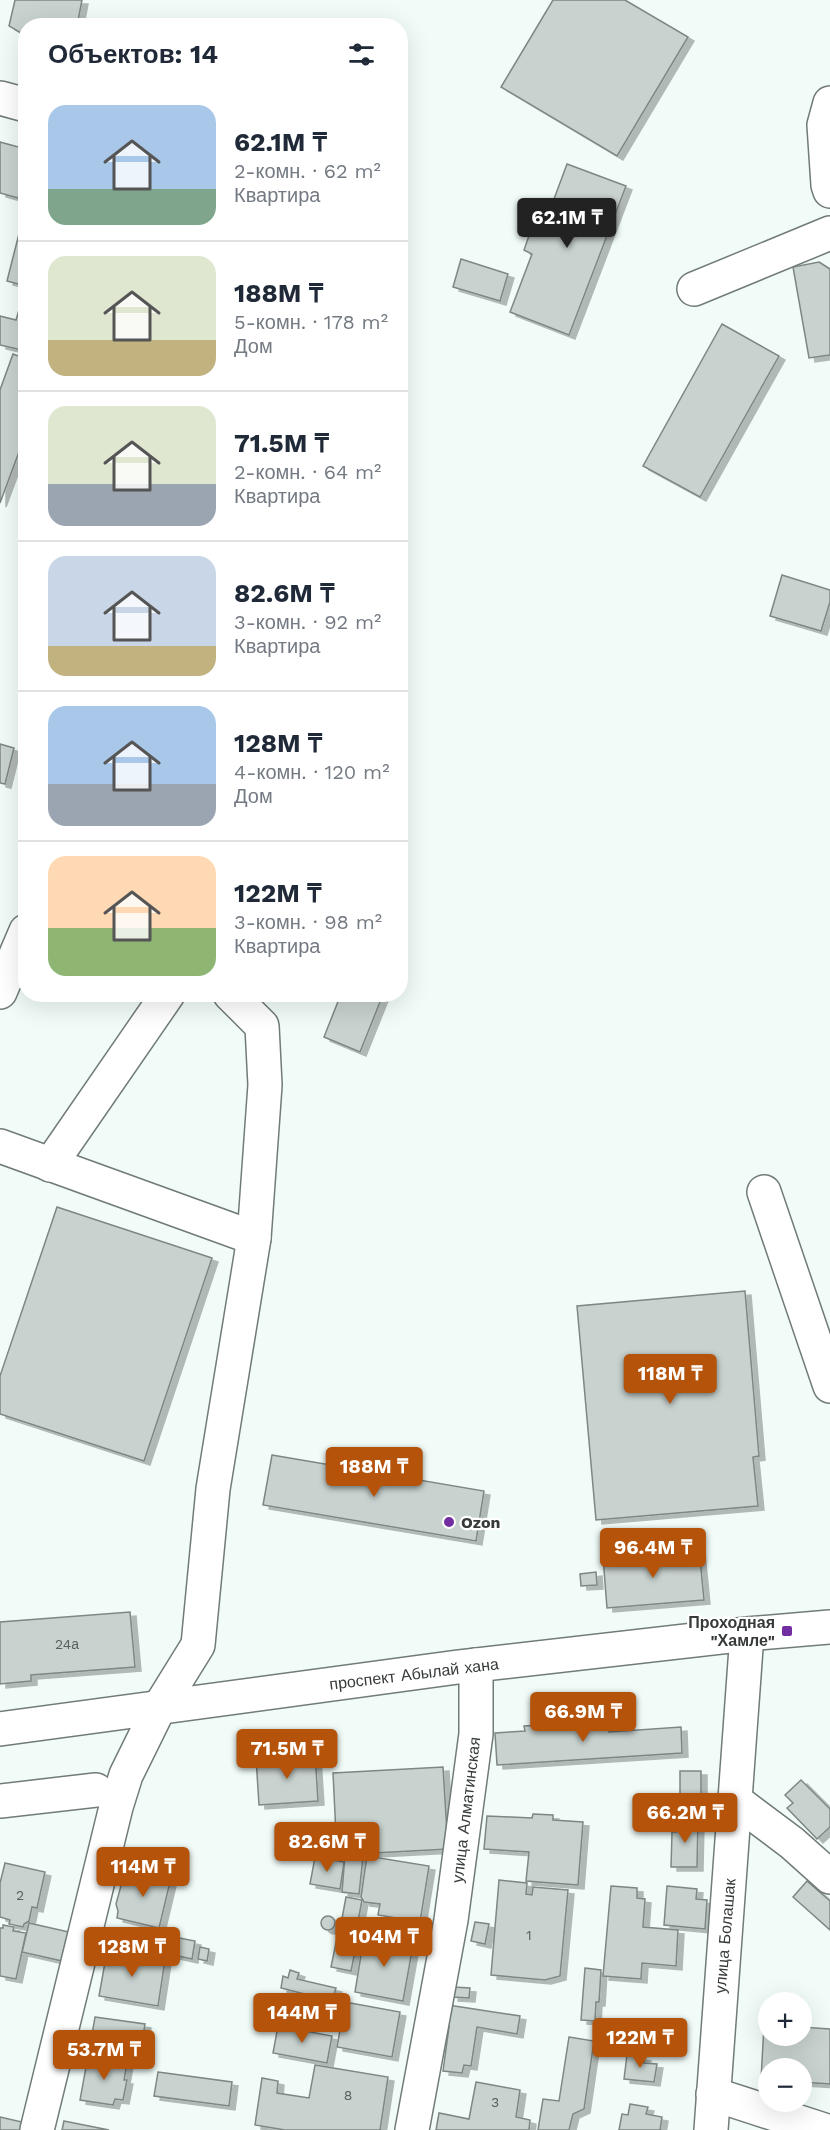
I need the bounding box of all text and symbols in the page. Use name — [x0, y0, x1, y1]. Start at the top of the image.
icon: filters — [345, 38, 378, 71]
text: Объектов: 14 — [48, 39, 218, 69]
text: 62.1M ₸ — [234, 127, 327, 157]
icon: home — [96, 129, 168, 201]
text: 2-комн. · 62 m² — [234, 159, 381, 183]
text: Квартира — [234, 183, 320, 207]
pin: 62.1M ₸ — [512, 198, 622, 249]
text: 62.1M ₸ — [531, 205, 603, 229]
text: 188M ₸ — [234, 278, 323, 308]
icon: home — [96, 280, 168, 352]
text: 5-комн. · 178 m² — [234, 310, 388, 334]
text: Дом — [234, 334, 273, 358]
text: 71.5M ₸ — [234, 428, 329, 458]
icon: home — [96, 430, 168, 502]
text: 2-комн. · 64 m² — [234, 460, 381, 484]
text: Квартира — [234, 484, 320, 508]
text: 82.6M ₸ — [234, 578, 335, 608]
icon: home — [96, 580, 168, 652]
text: 3-комн. · 92 m² — [234, 610, 381, 634]
text: Квартира — [234, 634, 320, 658]
text: 128M ₸ — [234, 728, 322, 758]
icon: home — [96, 730, 168, 802]
text: 4-комн. · 120 m² — [234, 760, 389, 784]
text: Дом — [234, 784, 273, 808]
text: 122M ₸ — [234, 878, 322, 908]
icon: home — [96, 880, 168, 952]
text: 3-комн. · 98 m² — [234, 910, 382, 934]
text: Квартира — [234, 934, 320, 958]
pin: 118M ₸ — [621, 1354, 719, 1405]
text: 118M ₸ — [638, 1361, 702, 1385]
pin: 188M ₸ — [325, 1447, 423, 1498]
text: 188M ₸ — [340, 1454, 408, 1478]
place label: Ozon — [461, 1513, 500, 1532]
marker: Ozon — [442, 1515, 456, 1529]
pin: 96.4M ₸ — [598, 1528, 708, 1579]
text: 96.4M ₸ — [614, 1535, 692, 1559]
place label: Проходная "Хамле" — [688, 1613, 775, 1650]
marker: Проходная "Хамле" — [780, 1624, 794, 1638]
house number: 24а — [55, 1636, 79, 1652]
street label: проспект Абылай хана — [328, 1654, 500, 1694]
pin: 66.9M ₸ — [528, 1692, 638, 1743]
text: 66.9M ₸ — [544, 1699, 622, 1723]
pin: 71.5M ₸ — [232, 1729, 342, 1780]
text: 71.5M ₸ — [250, 1736, 324, 1760]
street label: улица Алматинская — [448, 1736, 484, 1884]
pin: 66.2M ₸ — [630, 1793, 740, 1844]
text: 66.2M ₸ — [646, 1800, 724, 1824]
pin: 82.6M ₸ — [272, 1822, 382, 1873]
text: 82.6M ₸ — [288, 1829, 366, 1853]
pin: 114M ₸ — [94, 1847, 192, 1898]
text: 114M ₸ — [111, 1854, 176, 1878]
street label: улица Болашак — [711, 1877, 740, 1994]
house number: 2 — [16, 1887, 24, 1903]
pin: 104M ₸ — [335, 1917, 433, 1968]
text: 104M ₸ — [349, 1924, 419, 1948]
pin: 128M ₸ — [83, 1927, 181, 1978]
house number: 1 — [526, 1927, 532, 1943]
text: 128M ₸ — [98, 1934, 166, 1958]
map controls — [758, 1992, 812, 2112]
button: + — [758, 1992, 812, 2046]
pin: 144M ₸ — [253, 1993, 351, 2044]
text: 144M ₸ — [267, 2000, 337, 2024]
pin: 122M ₸ — [591, 2018, 689, 2069]
text: 122M ₸ — [606, 2025, 674, 2049]
pin: 53.7M ₸ — [49, 2030, 159, 2081]
text: 53.7M ₸ — [67, 2037, 141, 2061]
button: − — [758, 2058, 812, 2112]
house number: 8 — [344, 2087, 352, 2103]
house number: 3 — [491, 2094, 499, 2110]

